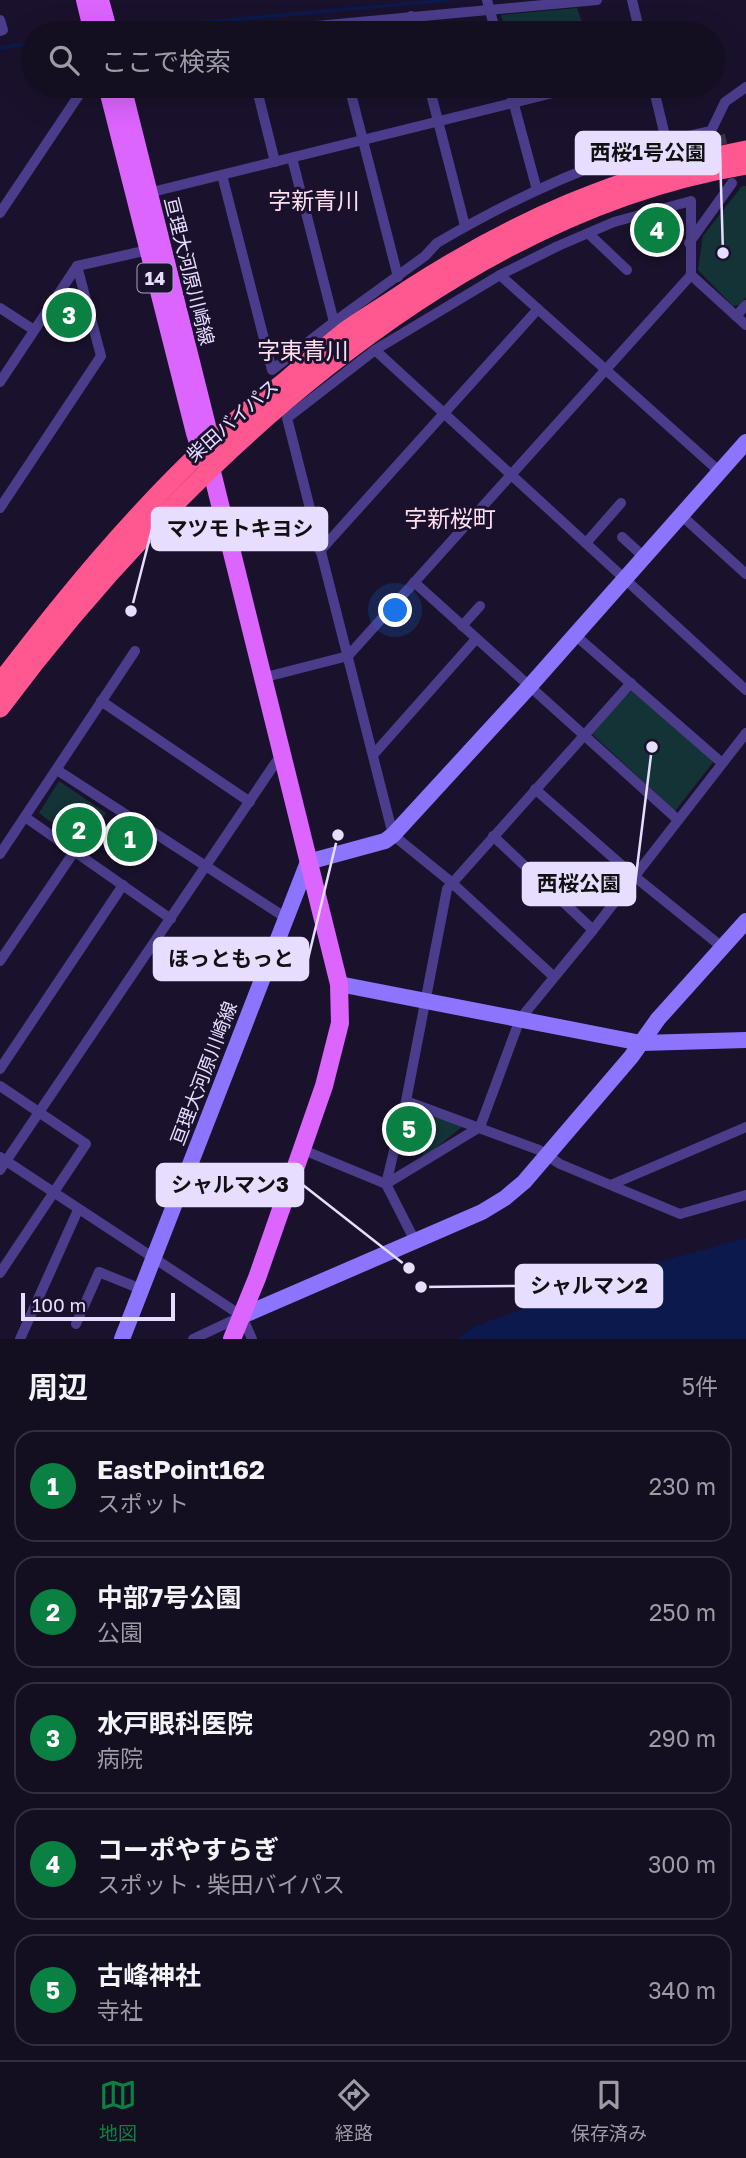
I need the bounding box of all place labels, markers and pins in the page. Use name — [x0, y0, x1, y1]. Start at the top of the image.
callout: 西桜1号公園 — [576, 132, 720, 174]
pin: 4 — [634, 204, 680, 256]
pin: 3 — [46, 289, 92, 341]
callout: マツモトキヨシ — [152, 508, 327, 550]
pin: 2 — [56, 804, 102, 856]
pin: 1 — [107, 813, 153, 865]
callout: 西桜公園 — [523, 863, 635, 905]
callout: ほっともっと — [154, 938, 308, 980]
pin: 5 — [386, 1103, 432, 1155]
callout: シャルマン3 — [157, 1164, 303, 1206]
callout: シャルマン2 — [516, 1265, 662, 1307]

